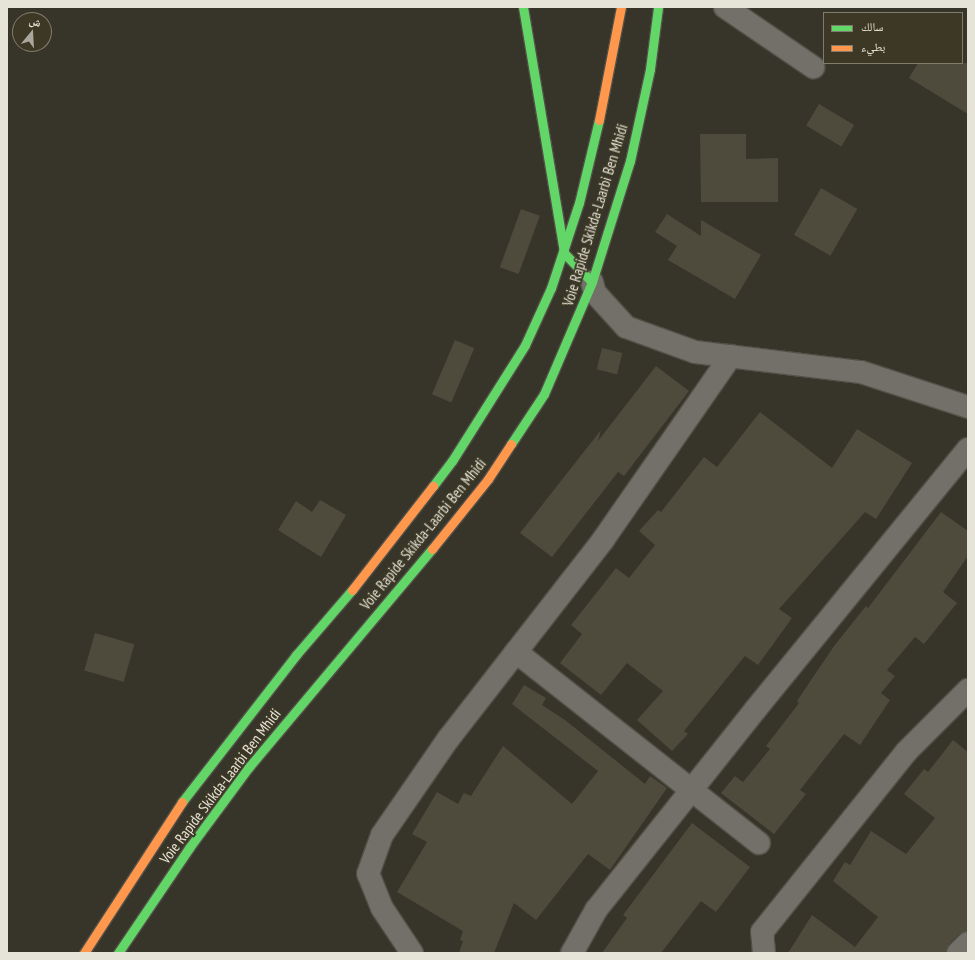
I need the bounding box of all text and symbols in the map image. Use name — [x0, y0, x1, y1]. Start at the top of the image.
north arrow — [12, 12, 52, 52]
legend — [823, 12, 963, 64]
text: ش — [28, 13, 43, 30]
text: سالك — [861, 19, 883, 34]
text: بطيء — [861, 39, 885, 54]
street label: Voie Rapide Skikda-Laarbi Ben Mhidi — [559, 122, 631, 308]
street label: Voie Rapide Skikda-Laarbi Ben Mhidi — [356, 455, 490, 613]
street label: Voie Rapide Skikda-Laarbi Ben Mhidi — [156, 705, 284, 867]

